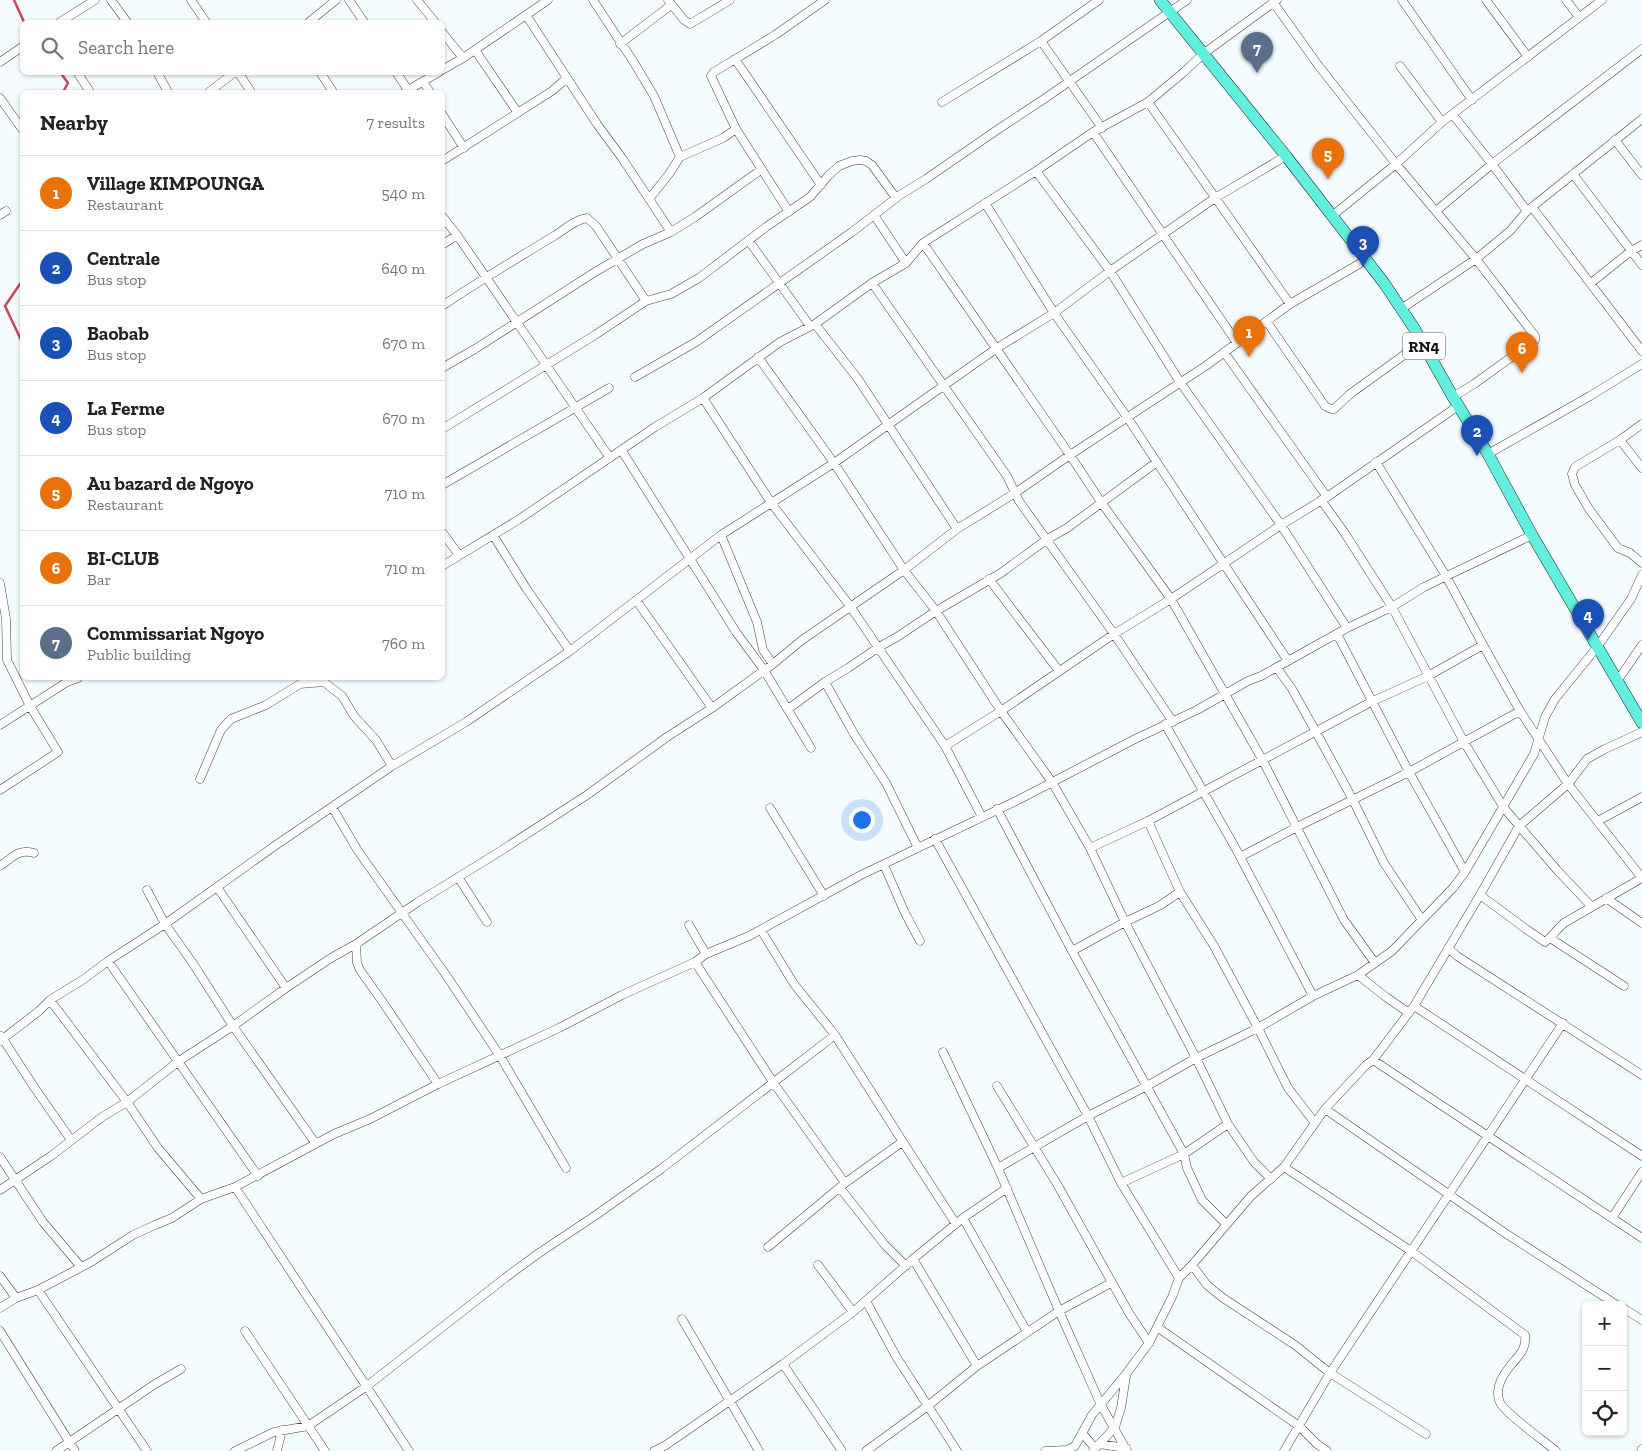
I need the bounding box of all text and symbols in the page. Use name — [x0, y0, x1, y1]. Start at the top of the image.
search box — [20, 20, 445, 75]
pin: 7 — [1241, 32, 1273, 73]
icon: search — [38, 34, 66, 62]
text: Search here — [78, 36, 174, 59]
text: Nearby — [40, 110, 108, 135]
text: 7 results — [366, 113, 425, 132]
pin: 5 — [1312, 138, 1344, 179]
text: Village KIMPOUNGA — [87, 172, 264, 195]
text: 1 — [53, 184, 59, 203]
text: 540 m — [382, 184, 425, 203]
text: Restaurant — [87, 195, 163, 214]
pin: 3 — [1347, 226, 1379, 267]
text: Centrale — [87, 247, 160, 270]
text: 2 — [52, 259, 60, 278]
text: 640 m — [381, 259, 425, 278]
text: Bus stop — [87, 270, 146, 289]
pin: 1 — [1233, 316, 1265, 357]
text: Baobab — [87, 322, 149, 345]
road number: RN4 — [1403, 332, 1445, 360]
pin: 6 — [1506, 332, 1538, 373]
text: 3 — [52, 334, 60, 353]
text: 670 m — [382, 334, 425, 353]
text: Bus stop — [87, 345, 146, 364]
text: La Ferme — [87, 397, 165, 420]
text: 4 — [51, 409, 61, 428]
text: 670 m — [382, 409, 425, 428]
pin: 2 — [1461, 415, 1493, 456]
text: Bus stop — [87, 420, 146, 439]
text: Au bazard de Ngoyo — [87, 472, 254, 495]
text: 5 — [52, 484, 60, 503]
text: 710 m — [385, 484, 425, 503]
text: Restaurant — [87, 495, 163, 514]
text: BI-CLUB — [87, 547, 159, 570]
text: 6 — [52, 559, 60, 578]
text: 710 m — [385, 559, 425, 578]
text: Bar — [87, 570, 111, 589]
pin: 4 — [1572, 599, 1604, 640]
text: Commissariat Ngoyo — [87, 622, 264, 645]
text: 7 — [52, 634, 60, 653]
text: 760 m — [382, 634, 425, 653]
text: Public building — [87, 645, 191, 664]
your location — [849, 807, 875, 833]
map controls — [1582, 1301, 1627, 1436]
button: + — [1582, 1301, 1627, 1346]
button: − — [1582, 1346, 1627, 1391]
button: locate — [1582, 1391, 1627, 1436]

